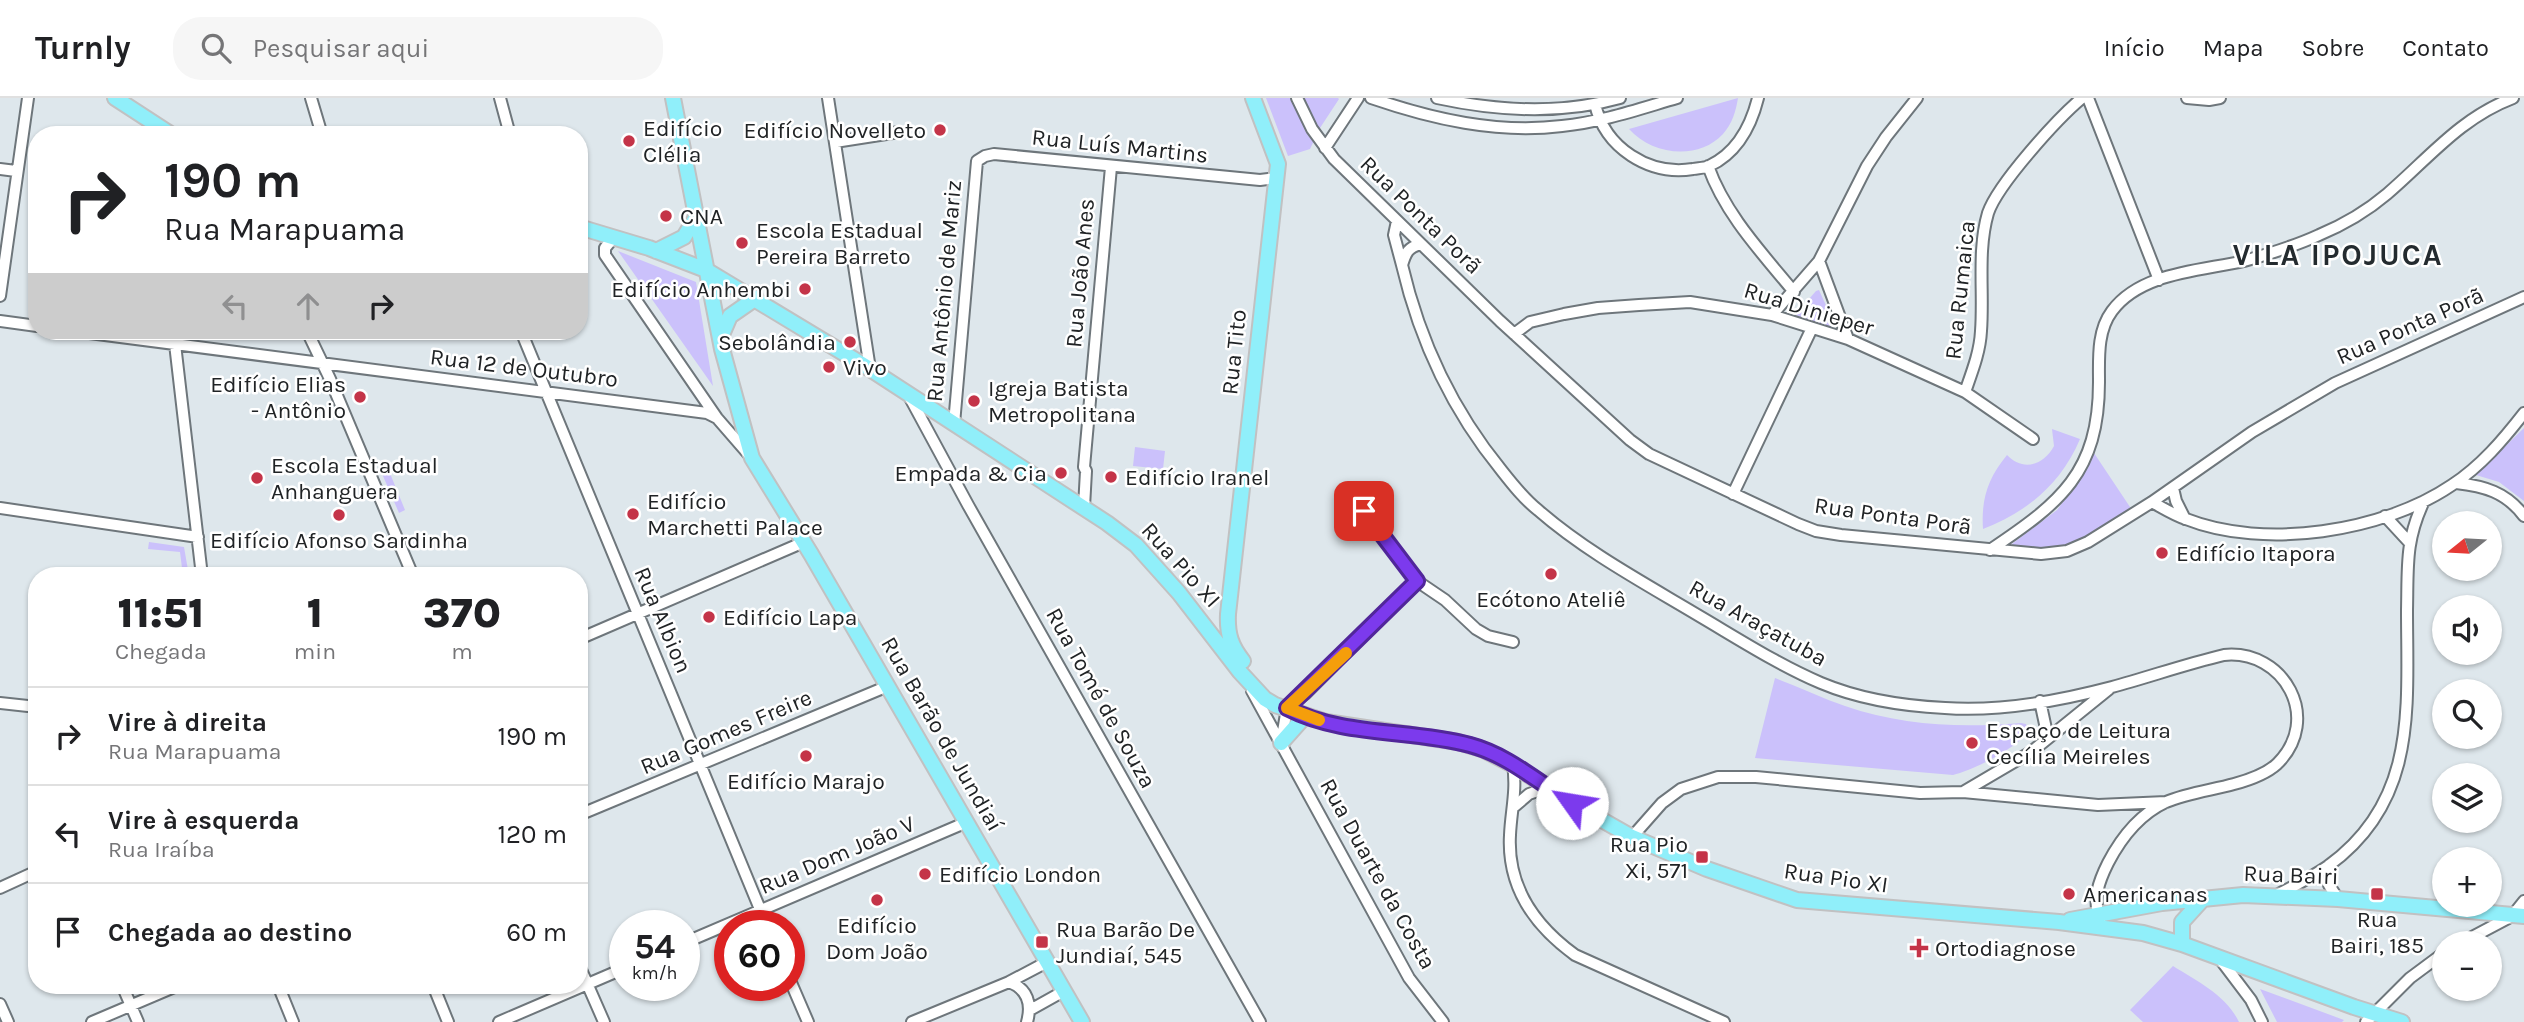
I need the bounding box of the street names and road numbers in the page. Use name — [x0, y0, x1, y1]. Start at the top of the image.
street label: Rua Luís Martins — [1030, 123, 1210, 169]
street label: Rua Ponta Porã — [1355, 150, 1487, 280]
street label: Rua Antônio de Mariz — [921, 179, 967, 403]
street label: Rua João Anes — [1060, 197, 1100, 349]
street label: Rua Rumaica — [1939, 219, 1981, 361]
street label: Rua Dinieper — [1741, 276, 1878, 342]
street label: Rua Ponta Porã — [2332, 281, 2488, 371]
street label: Rua Tito — [1216, 308, 1252, 396]
street label: Rua 12 de Outubro — [428, 343, 620, 393]
street label: Rua Ponta Porã — [1813, 492, 1973, 540]
street label: Rua Pio XI — [1136, 517, 1226, 613]
street label: Rua Albion — [629, 563, 697, 677]
street label: Rua Araçatuba — [1684, 574, 1832, 672]
street label: Rua Tomé de Souza — [1040, 603, 1162, 793]
street label: Rua Barão de Jundiaí — [875, 632, 1009, 836]
street label: Rua Gomes Freire — [636, 684, 816, 780]
street label: Rua Duarte da Costa — [1314, 774, 1442, 974]
street label: Rua Dom João V — [755, 810, 919, 900]
street label: Rua Pio XI — [1782, 857, 1890, 899]
street label: Rua Bairi — [2243, 860, 2339, 890]

